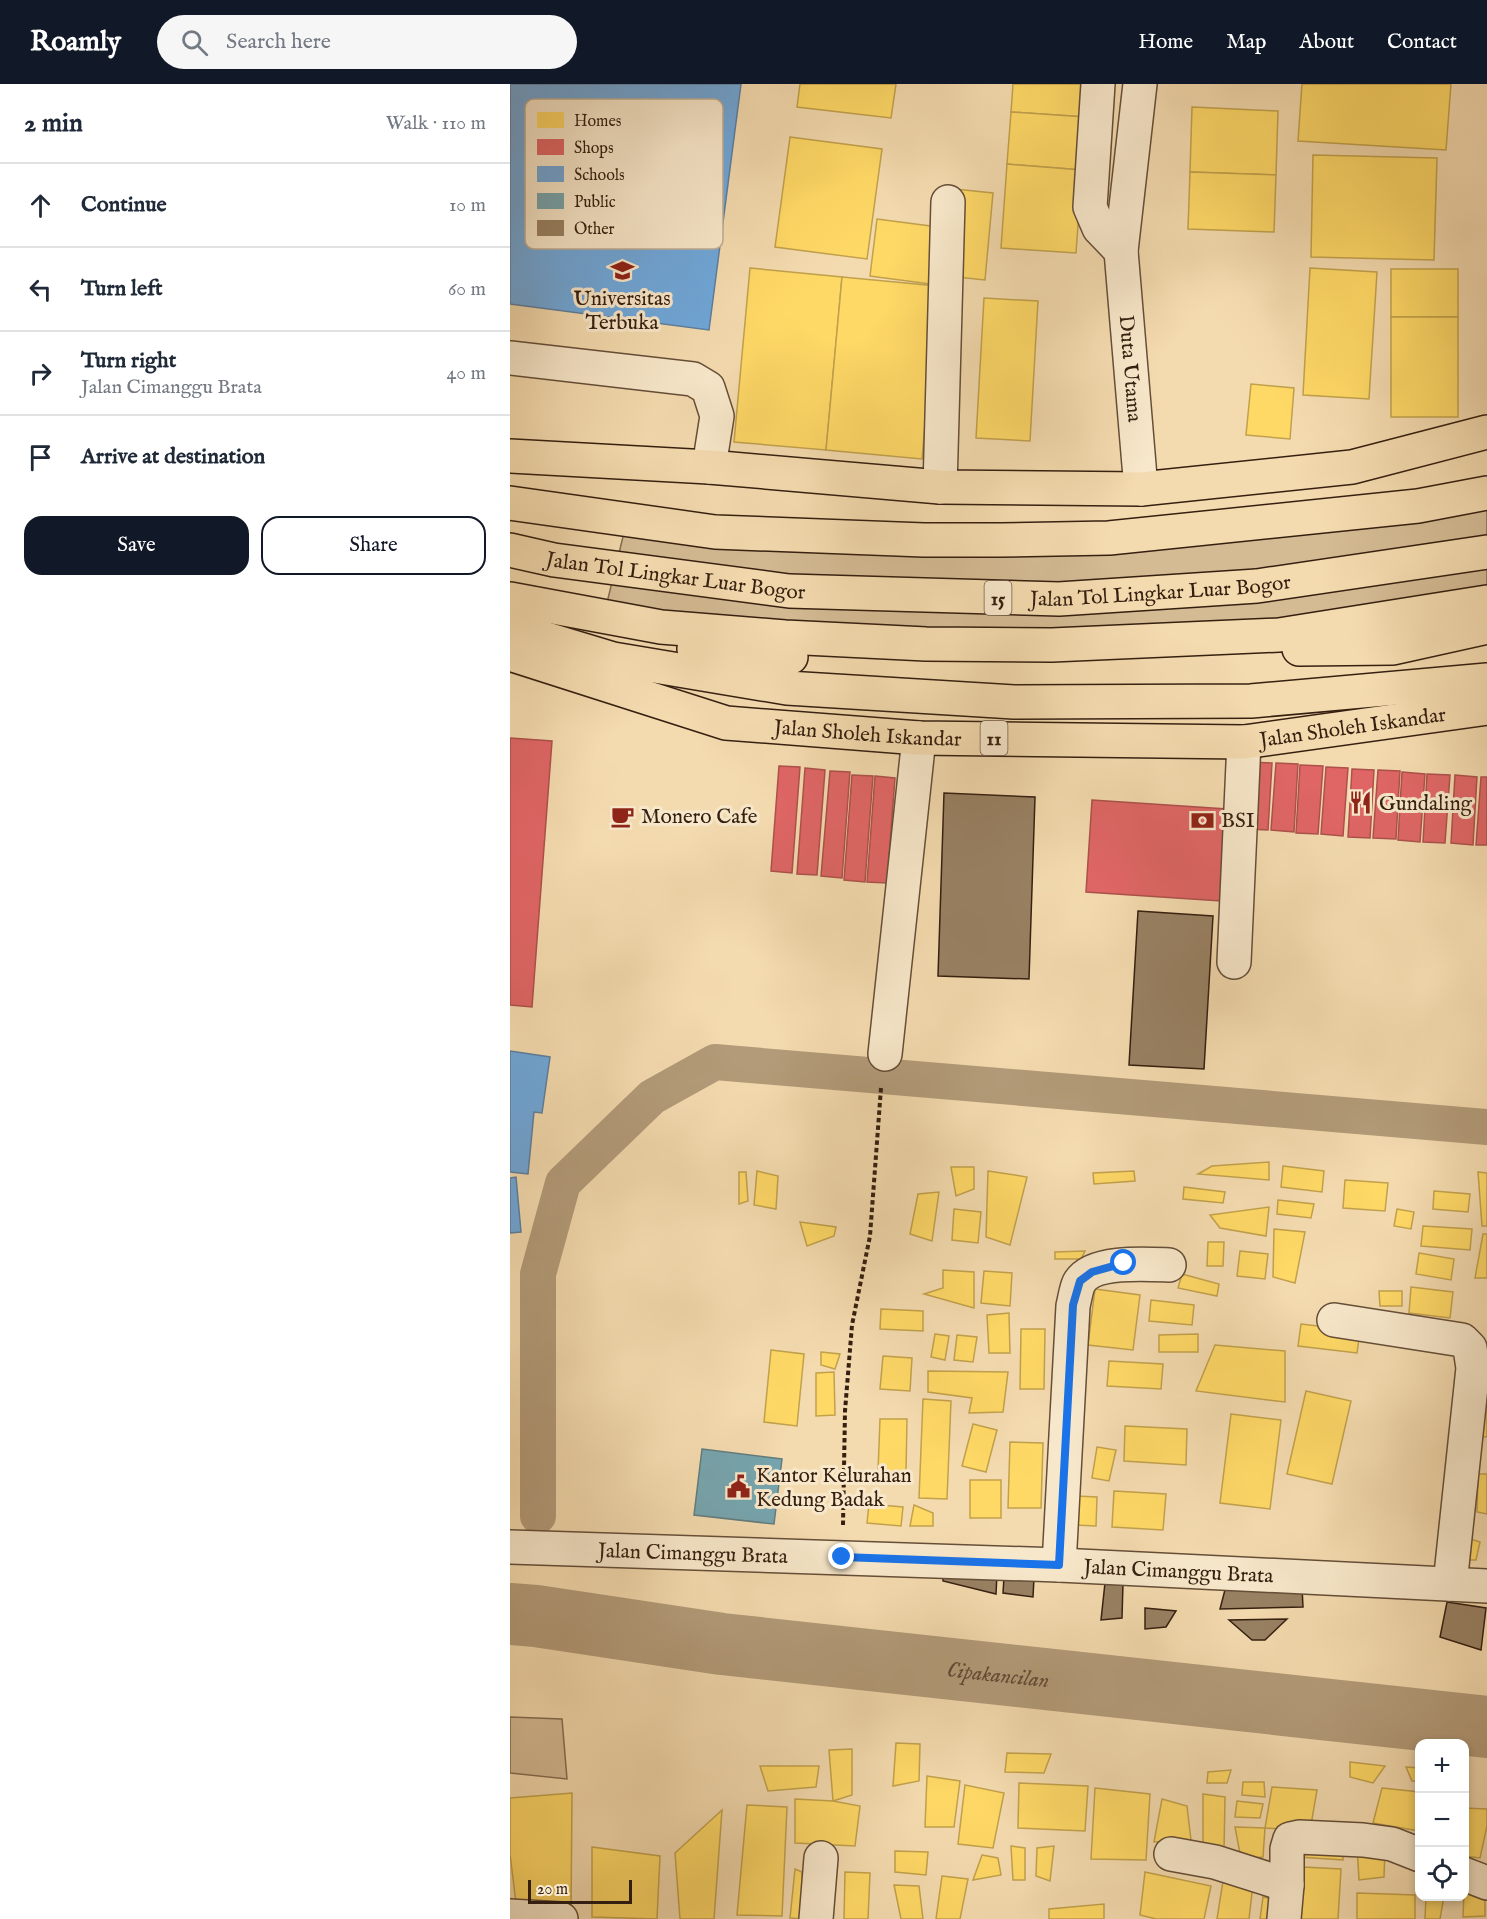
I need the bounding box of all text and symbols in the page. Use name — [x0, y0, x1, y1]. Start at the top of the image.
search box — [157, 15, 577, 69]
text: Roamly — [30, 25, 121, 60]
icon: search — [178, 26, 211, 59]
text: Search here — [226, 28, 331, 56]
text: Home — [1138, 29, 1193, 56]
text: Map — [1226, 29, 1266, 56]
text: About — [1299, 29, 1354, 56]
text: Contact — [1387, 29, 1457, 56]
legend — [525, 99, 723, 249]
text: 2 min — [24, 107, 83, 140]
text: Walk · 110 m — [386, 111, 486, 136]
text: Homes — [574, 112, 622, 132]
text: Shops — [574, 139, 614, 159]
text: Schools — [574, 166, 625, 186]
icon: ahead — [24, 189, 57, 222]
text: Continue — [81, 191, 167, 219]
text: 10 m — [449, 193, 486, 218]
text: Public — [574, 193, 616, 213]
text: Other — [574, 220, 615, 240]
school or university icon: Universitas Terbuka — [609, 257, 635, 283]
icon: left — [24, 273, 57, 306]
text: Turn left — [81, 275, 163, 303]
text: 60 m — [448, 277, 486, 302]
place label: Universitas Terbuka — [573, 286, 671, 337]
street label: Duta Utama — [1111, 314, 1147, 424]
text: Turn right — [81, 347, 176, 375]
icon: right — [24, 357, 57, 390]
text: 40 m — [447, 361, 486, 386]
text: Jalan Cimanggu Brata — [81, 375, 262, 400]
icon: arrive — [24, 441, 57, 474]
text: Arrive at destination — [81, 443, 265, 471]
button: Save — [24, 516, 249, 575]
button: Share — [261, 516, 486, 575]
street label: Jalan Tol Lingkar Luar Bogor — [541, 546, 806, 606]
street label: Jalan Tol Lingkar Luar Bogor — [1028, 569, 1293, 614]
road number: 15 — [984, 581, 1012, 615]
street label: Jalan Sholeh Iskandar — [1256, 702, 1448, 755]
street label: Jalan Sholeh Iskandar — [771, 715, 962, 754]
road number: 11 — [980, 721, 1008, 755]
restaurant icon: Gundaling — [1348, 790, 1374, 816]
place label: Gundaling — [1379, 791, 1473, 818]
cafe icon: Monero Cafe — [610, 803, 636, 829]
place label: Monero Cafe — [641, 804, 758, 831]
bank icon: BSI — [1190, 807, 1216, 833]
place label: BSI — [1221, 808, 1255, 835]
route start — [1110, 1249, 1136, 1275]
place label: Kantor Kelurahan Kedung Badak — [756, 1463, 912, 1514]
public building icon: Kantor Kelurahan Kedung Badak — [725, 1474, 751, 1500]
street label: Jalan Cimanggu Brata — [595, 1538, 789, 1571]
route end — [828, 1543, 854, 1569]
street label: Jalan Cimanggu Brata — [1081, 1554, 1275, 1591]
water label: Cipakancilan — [945, 1656, 1051, 1695]
map controls — [1415, 1739, 1469, 1901]
button: + — [1415, 1739, 1469, 1793]
button: − — [1415, 1793, 1469, 1847]
button: locate — [1415, 1847, 1469, 1901]
scale bar — [528, 1877, 632, 1904]
text: 20 m — [537, 1880, 568, 1900]

